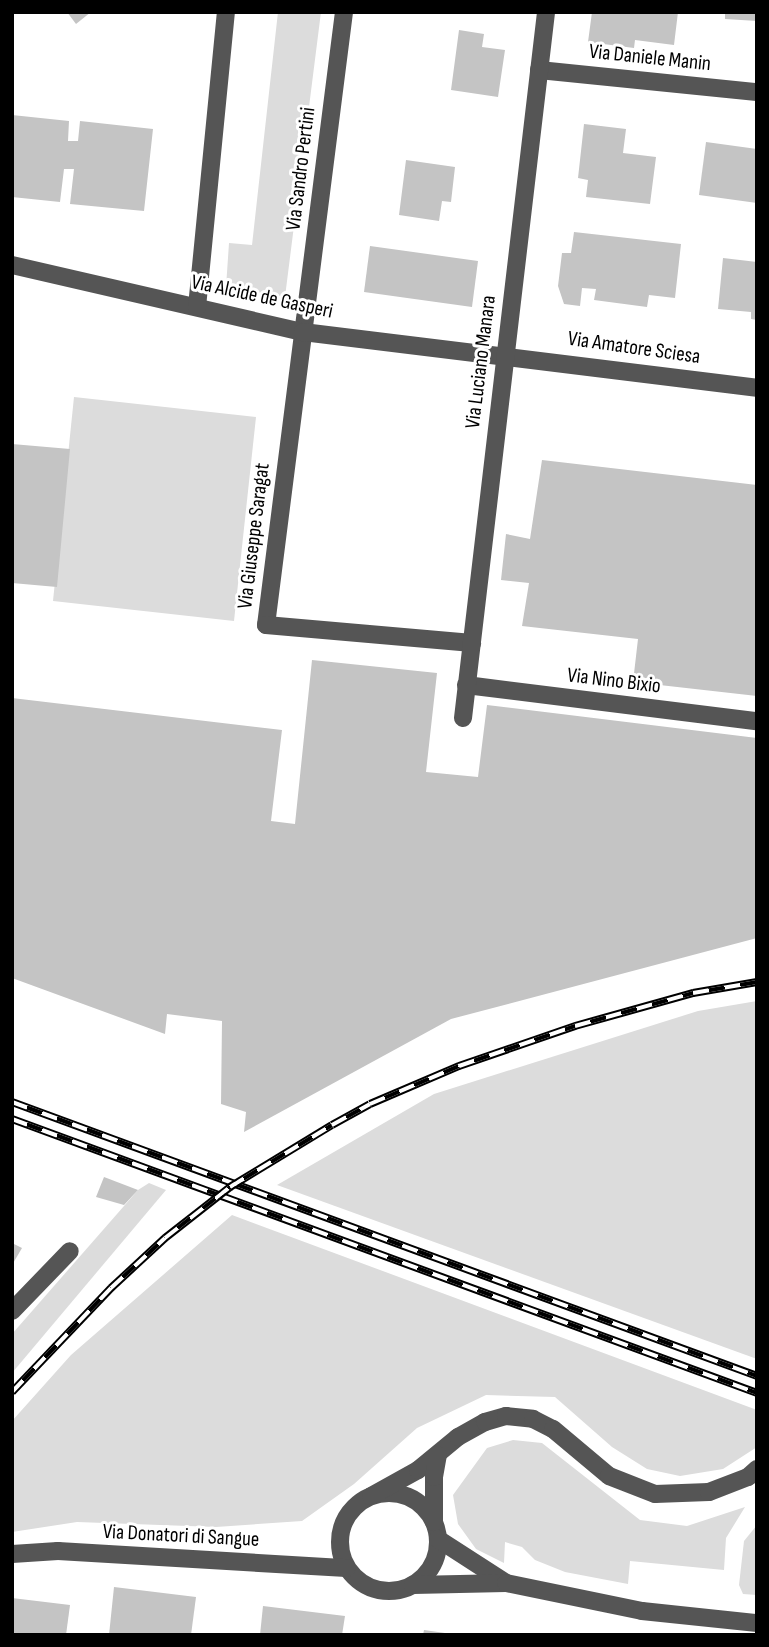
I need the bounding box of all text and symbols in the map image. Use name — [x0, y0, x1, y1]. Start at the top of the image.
street label: Via Daniele Manin — [588, 39, 712, 77]
street label: Via Sandro Pertini — [281, 106, 321, 232]
street label: Via Alcide de Gasperi — [189, 270, 335, 324]
street label: Via Luciano Manara — [460, 294, 502, 430]
street label: Via Amatore Sciesa — [566, 326, 702, 370]
street label: Via Giuseppe Saragat — [233, 462, 275, 610]
street label: Via Nino Bixio — [566, 663, 662, 699]
street label: Via Donatori di Sangue — [102, 1519, 260, 1553]

